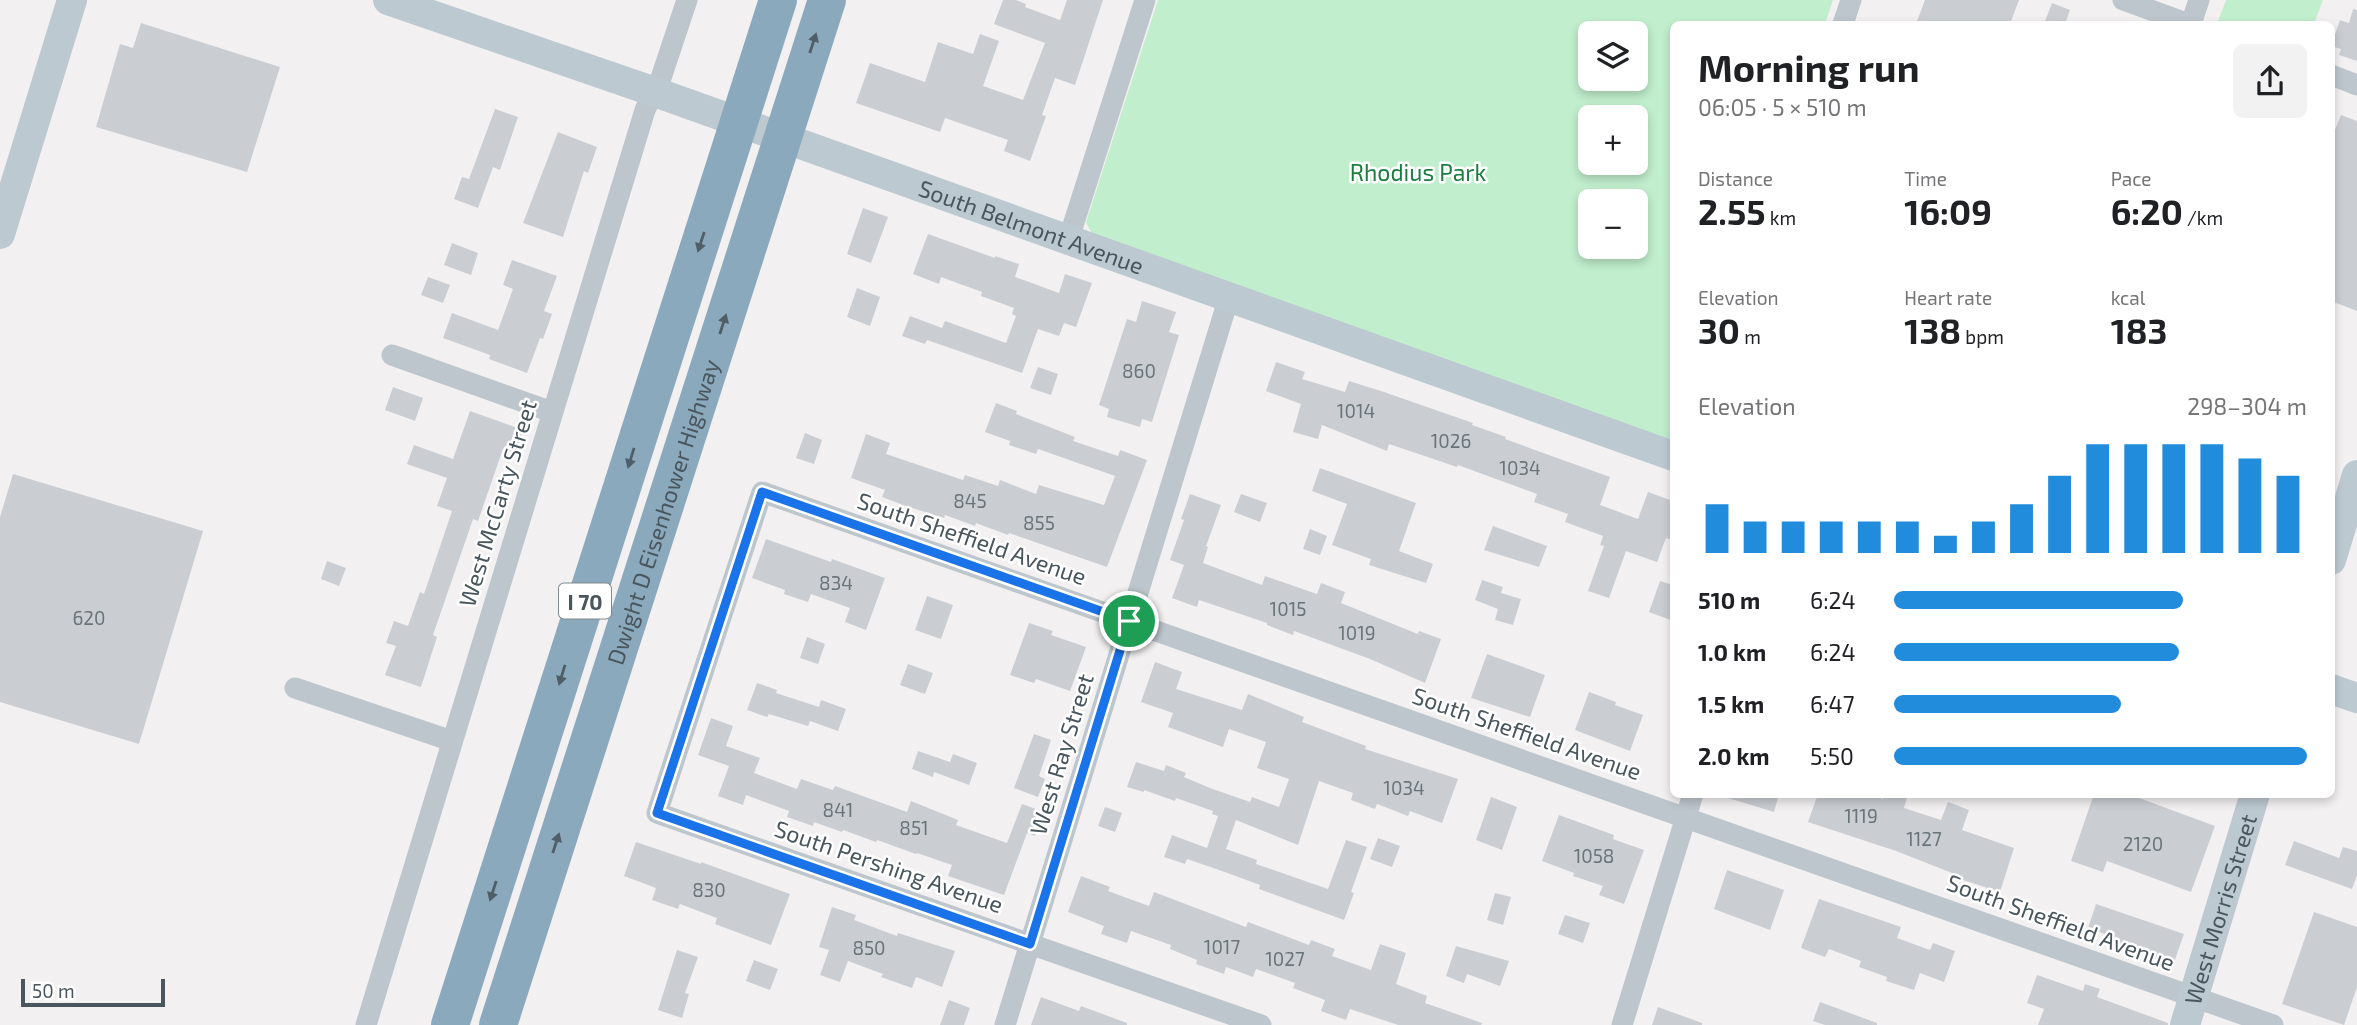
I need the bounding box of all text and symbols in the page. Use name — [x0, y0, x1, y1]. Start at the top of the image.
map controls — [1578, 21, 1648, 259]
button: layers — [1578, 21, 1648, 91]
one-way arrow — [808, 33, 818, 54]
text: Morning run — [1698, 44, 1919, 90]
button: share — [2233, 44, 2307, 118]
text: 06:05 · 5 × 510 m — [1698, 93, 1867, 121]
button: + — [1578, 105, 1648, 175]
park label: Rhodius Park — [1350, 158, 1487, 186]
text: Distance — [1698, 167, 1773, 190]
text: Time — [1904, 167, 1947, 190]
text: Pace — [2111, 167, 2152, 190]
street label: South Belmont Avenue — [915, 173, 1148, 280]
button: − — [1578, 189, 1648, 259]
text: 2.55 — [1698, 190, 1766, 232]
text: 16:09 — [1904, 190, 1992, 232]
text: 6:20 — [2111, 190, 2183, 232]
text: km — [1766, 206, 1796, 229]
text: /km — [2183, 206, 2223, 229]
one-way arrow — [695, 231, 706, 252]
text: Elevation — [1698, 286, 1779, 309]
text: Heart rate — [1904, 286, 1992, 309]
text: kcal — [2111, 286, 2145, 309]
text: 30 — [1698, 309, 1740, 351]
text: 138 — [1904, 309, 1961, 351]
text: 183 — [2111, 309, 2167, 351]
one-way arrow — [719, 313, 729, 334]
text: m — [1740, 325, 1761, 348]
text: bpm — [1961, 325, 2004, 348]
street label: Dwight D Eisenhower Highway — [601, 356, 725, 668]
house number: 860 — [1122, 359, 1156, 382]
text: Elevation — [1698, 392, 1796, 420]
text: 298–304 m — [2187, 392, 2307, 420]
street label: West McCarty Street — [452, 396, 542, 610]
house number: 1014 — [1337, 399, 1375, 422]
house number: 1026 — [1431, 429, 1471, 452]
one-way arrow — [625, 448, 636, 469]
house number: 1034 — [1499, 456, 1541, 479]
street label: South Sheffield Avenue — [854, 486, 1090, 590]
house number: 845 — [953, 489, 987, 512]
house number: 855 — [1023, 511, 1055, 534]
house number: 834 — [819, 571, 853, 594]
road number: I 70 — [559, 584, 611, 618]
text: 510 m — [1698, 586, 1760, 614]
text: 6:24 — [1810, 586, 1856, 614]
pin — [1099, 591, 1159, 651]
house number: 1015 — [1270, 597, 1306, 620]
icon: arrive — [1110, 602, 1148, 640]
house number: 620 — [72, 606, 106, 629]
house number: 1019 — [1338, 621, 1376, 644]
text: 1.0 km — [1698, 638, 1766, 666]
text: 6:24 — [1810, 638, 1856, 666]
one-way arrow — [556, 664, 567, 685]
street label: West Ray Street — [1023, 670, 1099, 838]
street label: South Sheffield Avenue — [1409, 681, 1645, 785]
text: 1.5 km — [1698, 690, 1764, 718]
text: 6:47 — [1810, 690, 1855, 718]
text: 2.0 km — [1698, 742, 1770, 770]
text: 5:50 — [1810, 742, 1854, 770]
house number: 1034 — [1383, 776, 1425, 799]
house number: 841 — [823, 798, 853, 821]
house number: 1119 — [1844, 804, 1878, 827]
street label: West Morris Street — [2178, 810, 2262, 1008]
street label: South Pershing Avenue — [771, 814, 1007, 918]
house number: 851 — [899, 816, 929, 839]
house number: 1127 — [1906, 827, 1942, 850]
house number: 2120 — [2123, 832, 2163, 855]
one-way arrow — [552, 833, 562, 854]
house number: 1058 — [1574, 844, 1614, 867]
street label: South Sheffield Avenue — [1943, 868, 2179, 976]
house number: 830 — [692, 878, 726, 901]
one-way arrow — [487, 881, 497, 902]
house number: 1017 — [1204, 935, 1240, 958]
house number: 850 — [852, 936, 886, 959]
house number: 1027 — [1265, 947, 1305, 970]
scale bar — [21, 976, 164, 1008]
text: 50 m — [32, 979, 75, 1002]

